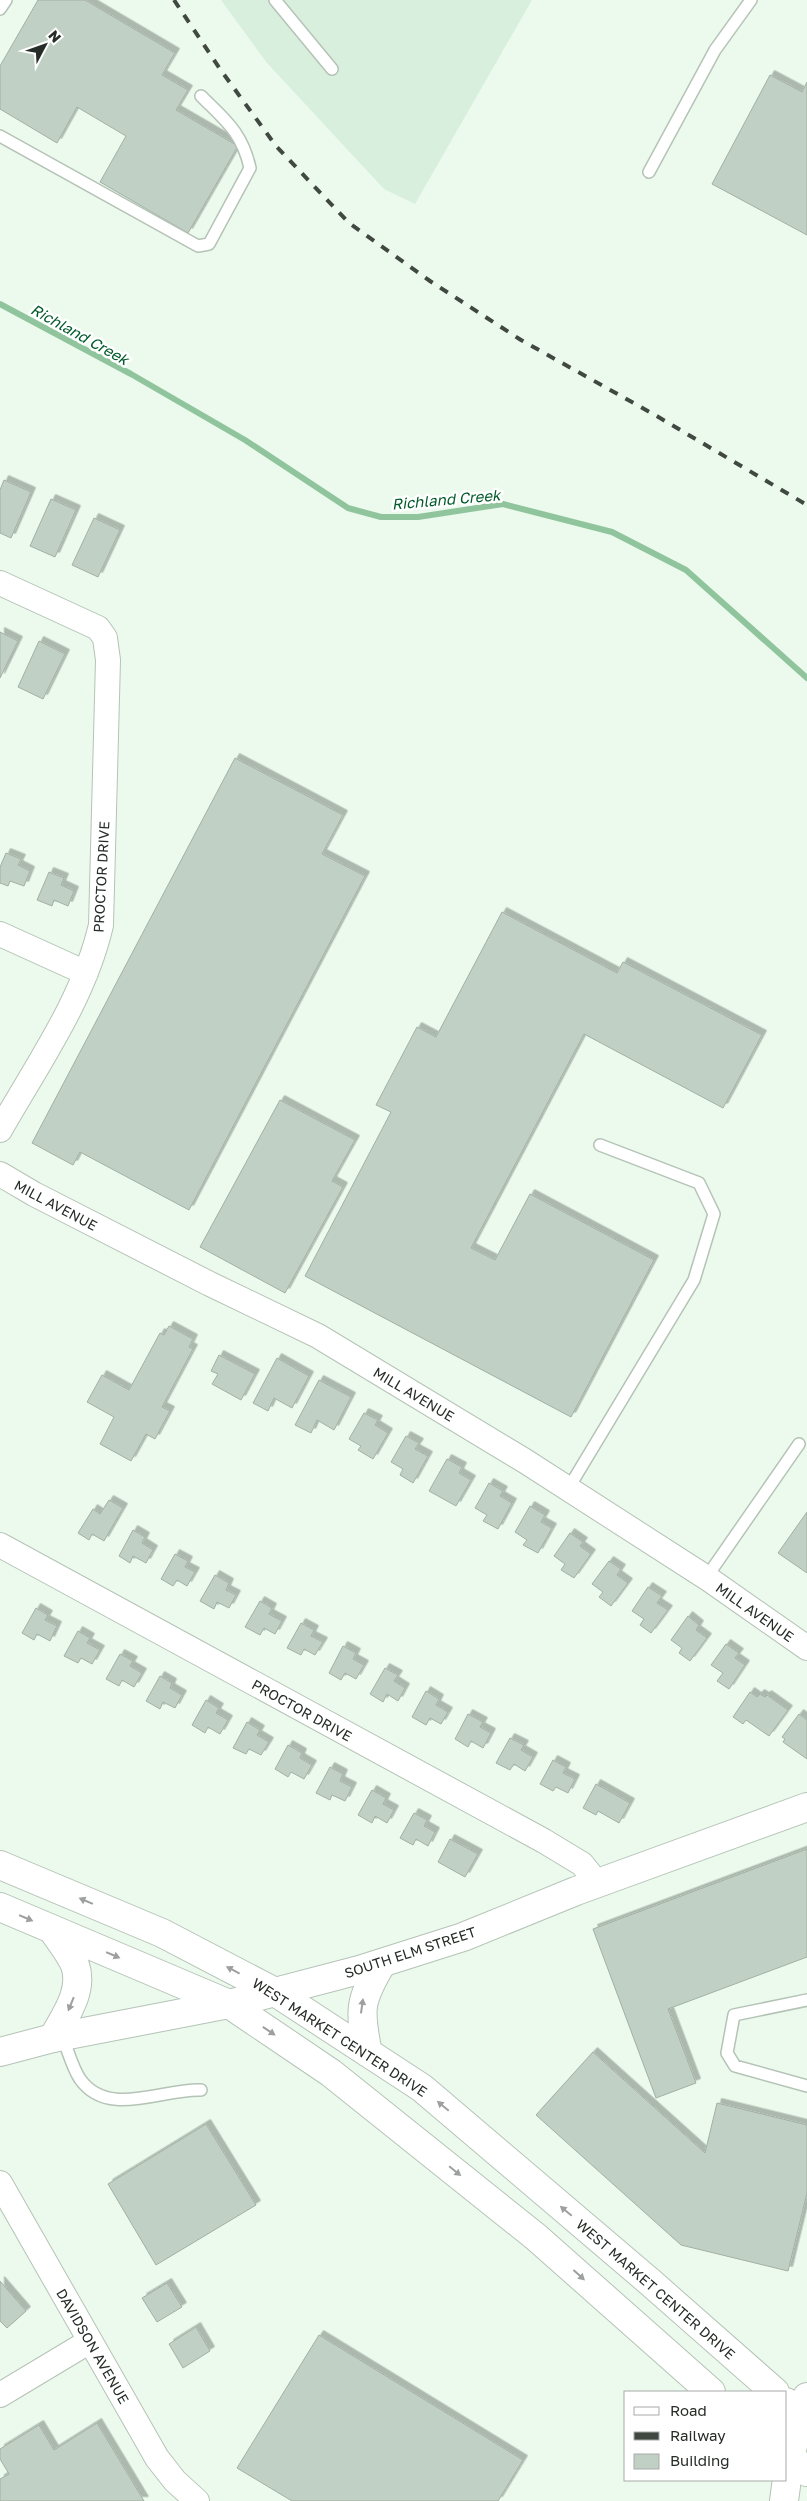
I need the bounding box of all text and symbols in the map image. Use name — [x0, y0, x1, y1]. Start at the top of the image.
north arrow — [20, 20, 70, 70]
text: N — [45, 27, 65, 46]
water label: Richland Creek — [28, 300, 133, 369]
water label: Richland Creek — [391, 485, 503, 513]
street label: PROCTOR DRIVE — [90, 821, 112, 933]
street label: MILL AVENUE — [12, 1176, 100, 1234]
street label: MILL AVENUE — [370, 1363, 458, 1425]
street label: MILL AVENUE — [713, 1579, 797, 1645]
street label: PROCTOR DRIVE — [249, 1675, 355, 1745]
one-way arrow — [78, 1897, 93, 1905]
one-way arrow — [19, 1914, 33, 1922]
street label: SOUTH ELM STREET — [342, 1923, 478, 1981]
one-way arrow — [106, 1951, 120, 1959]
one-way arrow — [226, 1966, 240, 1974]
street label: WEST MARKET CENTER DRIVE — [249, 1974, 431, 2100]
one-way arrow — [66, 1997, 74, 2011]
one-way arrow — [358, 1997, 366, 2013]
one-way arrow — [262, 2026, 276, 2036]
one-way arrow — [436, 2100, 449, 2111]
one-way arrow — [448, 2165, 461, 2176]
one-way arrow — [561, 2205, 573, 2217]
street label: WEST MARKET CENTER DRIVE — [573, 2215, 739, 2363]
one-way arrow — [573, 2269, 585, 2281]
street label: DAVIDSON AVENUE — [53, 2285, 133, 2407]
legend — [624, 2391, 787, 2481]
text: Road — [670, 2401, 707, 2419]
text: Railway — [670, 2426, 726, 2444]
text: Building — [670, 2451, 730, 2469]

